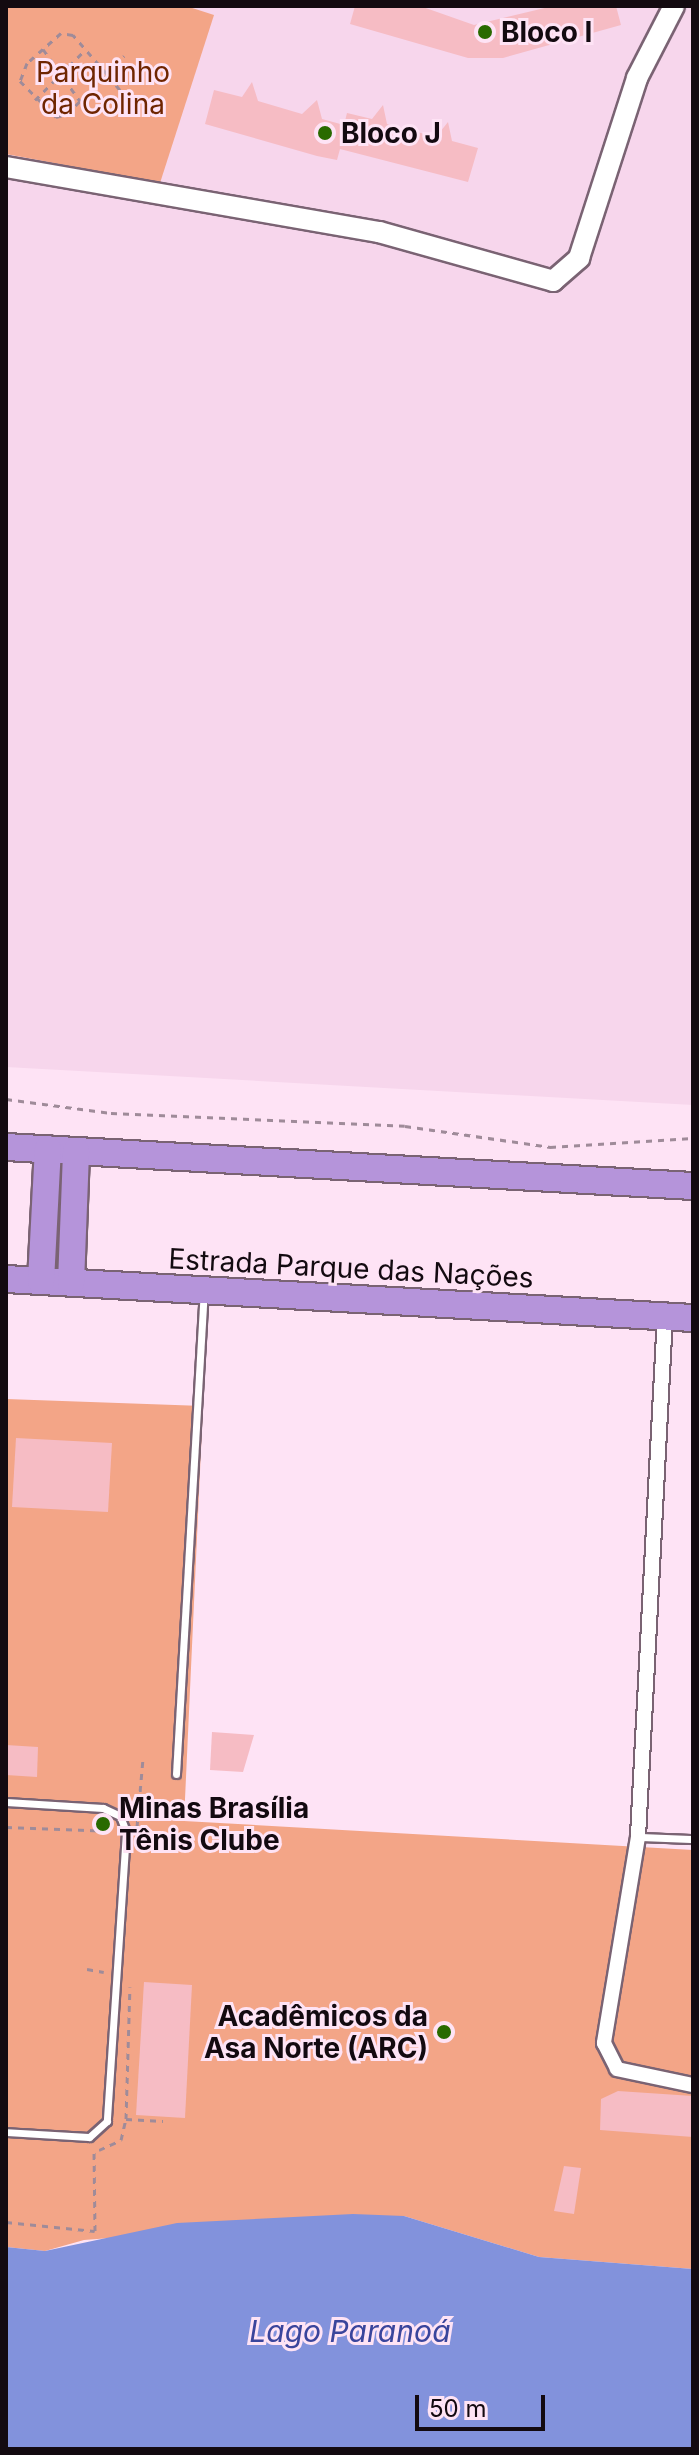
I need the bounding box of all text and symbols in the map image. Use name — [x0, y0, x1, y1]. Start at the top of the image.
place label: Bloco I — [501, 15, 592, 49]
marker: Bloco I — [476, 23, 494, 41]
park label: Parquinho da Colina — [36, 55, 170, 121]
place label: Bloco J — [341, 116, 441, 150]
marker: Bloco J — [316, 124, 334, 142]
street label: Estrada Parque das Nações — [168, 1242, 534, 1294]
place label: Minas Brasília Tênis Clube — [119, 1791, 309, 1857]
marker: Minas Brasília Tênis Clube — [94, 1815, 112, 1833]
place label: Acadêmicos da Asa Norte (ARC) — [204, 1999, 428, 2065]
marker: Acadêmicos da Asa Norte (ARC) — [435, 2023, 453, 2041]
water label: Lago Paranoá — [249, 2313, 451, 2349]
scale bar — [419, 2379, 549, 2429]
text: 50 m — [429, 2394, 487, 2423]

